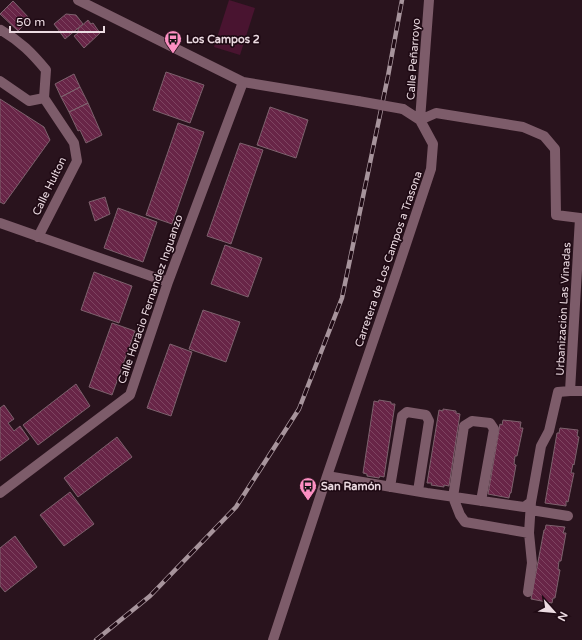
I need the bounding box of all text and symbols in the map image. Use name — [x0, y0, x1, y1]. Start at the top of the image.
scale bar — [10, 8, 104, 34]
text: 50 m — [16, 15, 45, 29]
street label: Calle Peñarroyo — [404, 17, 423, 100]
bus stop icon: Los Campos 2 — [163, 29, 183, 54]
place label: Los Campos 2 — [186, 33, 260, 47]
street label: Calle Hulton — [30, 155, 69, 218]
street label: Carretera de Los Campos a Trasona — [352, 170, 425, 349]
street label: Calle Horacio Fernandez Inguanzo — [115, 213, 186, 385]
street label: Urbanización Las Vinadas — [554, 242, 573, 376]
bus stop icon: San Ramón — [298, 476, 318, 501]
place label: San Ramón — [321, 480, 381, 493]
north arrow — [534, 592, 574, 632]
text: N — [555, 609, 570, 623]

